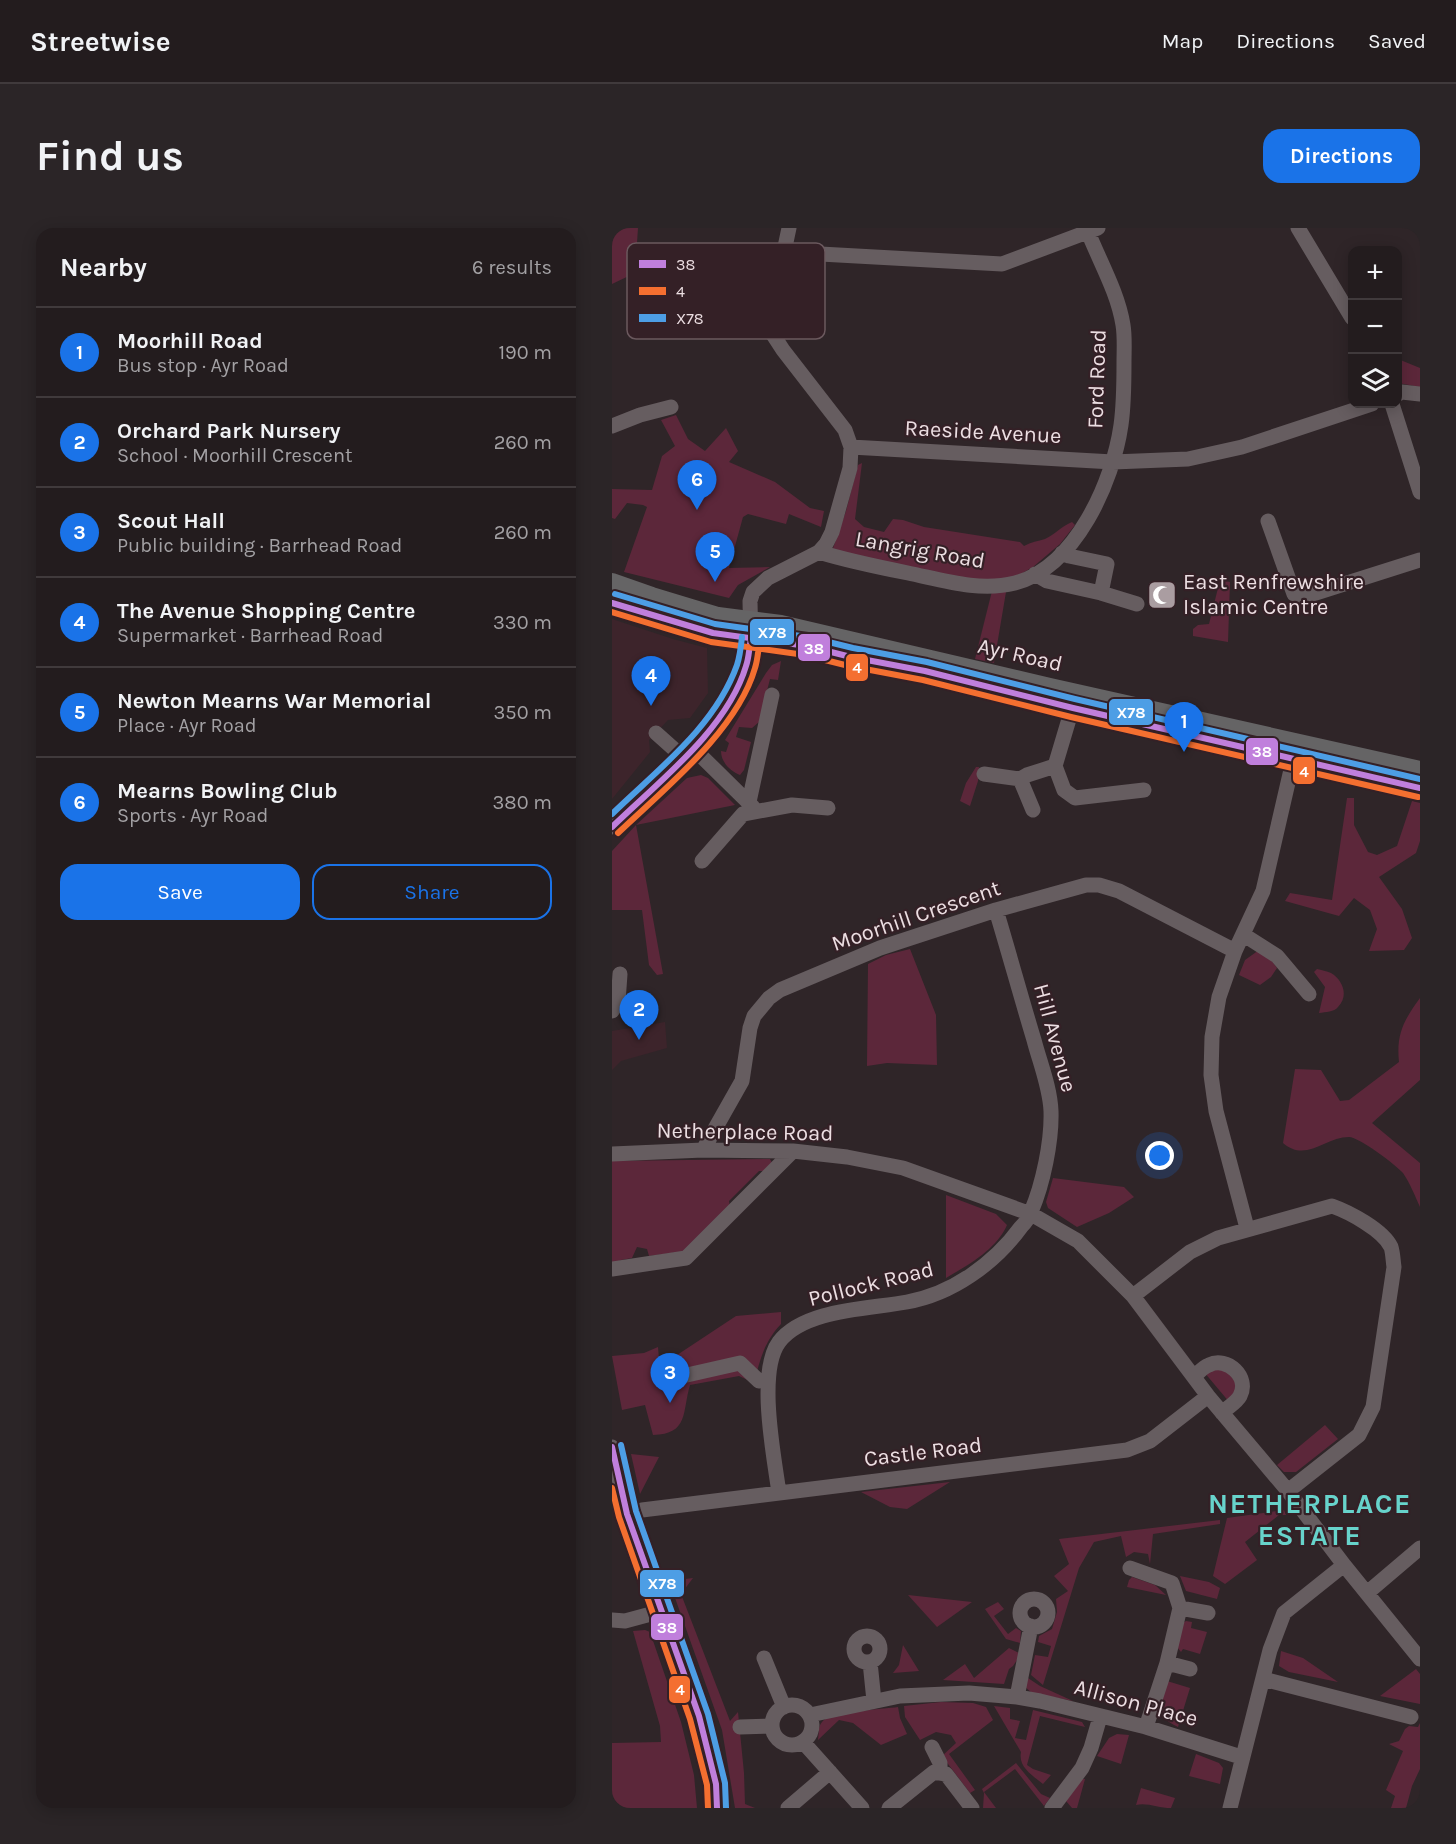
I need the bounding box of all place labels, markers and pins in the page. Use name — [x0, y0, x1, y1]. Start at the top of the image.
pin: 6 — [678, 460, 716, 510]
pin: 5 — [696, 532, 734, 582]
place label: East Renfrewshire Islamic Centre — [1183, 569, 1364, 620]
mosque icon: East Renfrewshire Islamic Centre — [1146, 579, 1178, 611]
pin: 4 — [632, 656, 670, 706]
pin: 1 — [1164, 702, 1204, 752]
pin: 2 — [620, 990, 658, 1040]
pin: 3 — [650, 1354, 690, 1403]

